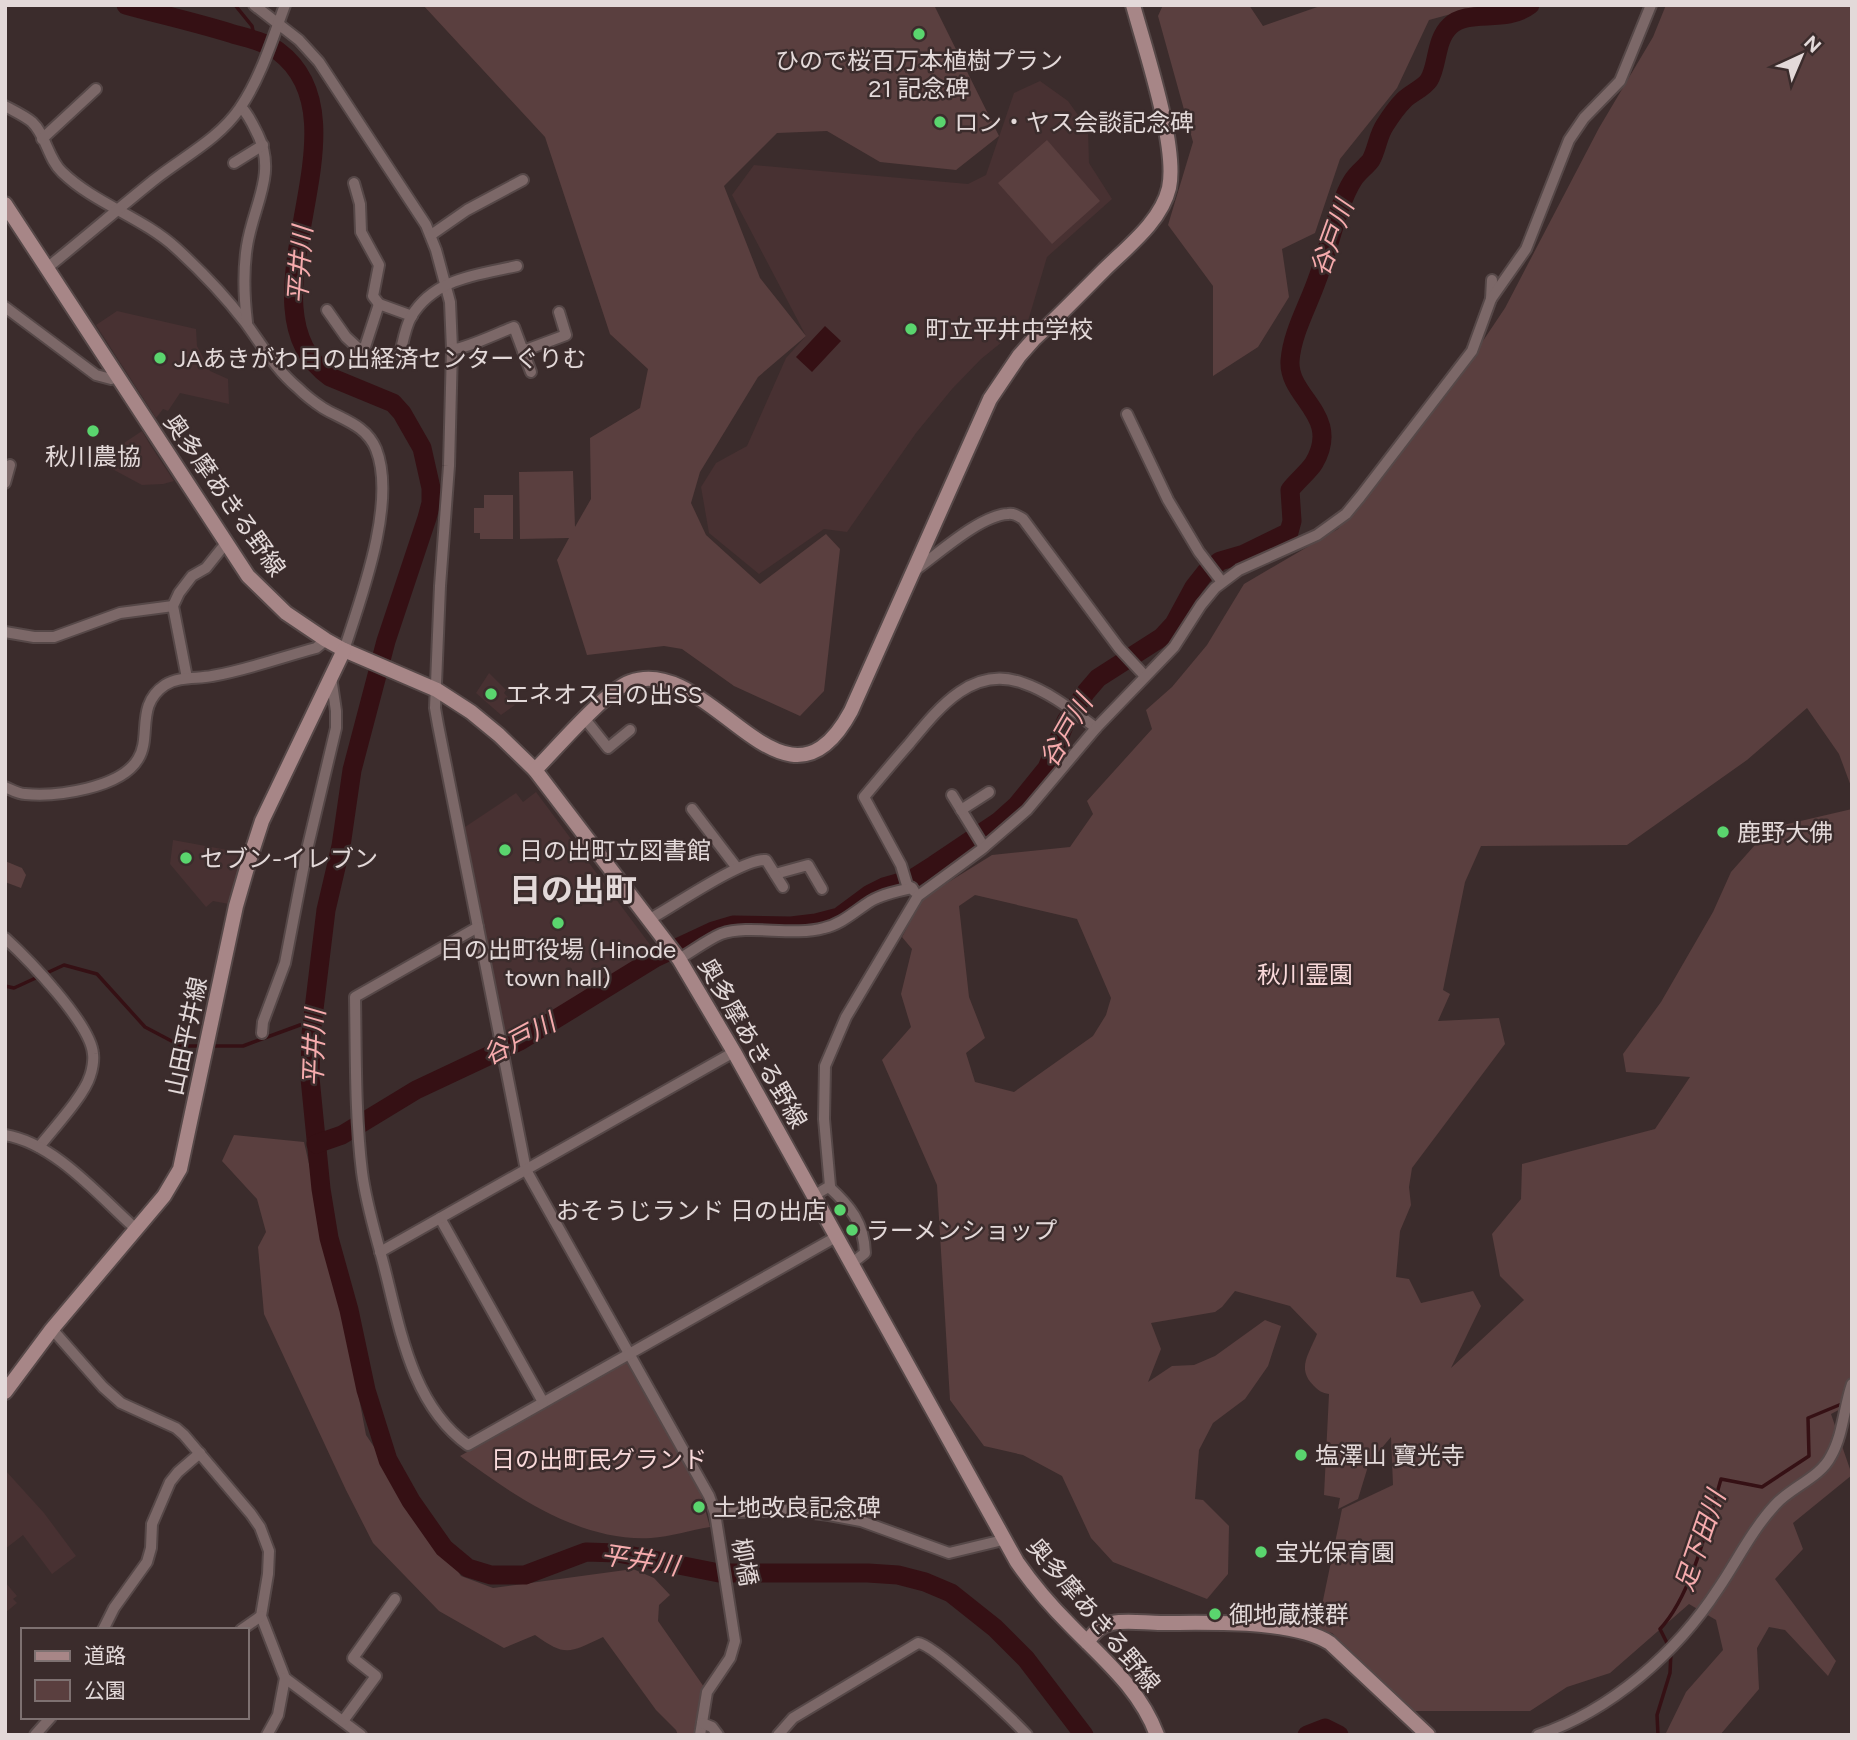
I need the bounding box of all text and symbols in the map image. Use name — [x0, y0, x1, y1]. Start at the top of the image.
north arrow — [1766, 21, 1836, 91]
marker: ひので桜百万本植樹プラン 21 記念碑 — [911, 26, 927, 42]
text: N — [1799, 31, 1826, 58]
place label: ひので桜百万本植樹プラン 21 記念碑 — [775, 46, 1063, 103]
place label: ロン・ヤス会談記念碑 — [954, 108, 1194, 137]
marker: ロン・ヤス会談記念碑 — [932, 114, 948, 130]
water label: 谷戸川 — [1304, 193, 1361, 280]
water label: 平井川 — [281, 222, 319, 305]
place label: 町立平井中学校 — [925, 315, 1093, 344]
marker: 町立平井中学校 — [903, 321, 919, 337]
place label: JAあきがわ日の出経済センターぐりむ — [174, 344, 587, 373]
marker: JAあきがわ日の出経済センターぐりむ — [152, 350, 168, 366]
street label: 奥多摩あきる野線 — [158, 408, 292, 582]
marker: 秋川農協 — [85, 423, 101, 439]
place label: 秋川農協 — [45, 442, 141, 471]
place label: エネオス日の出SS — [505, 680, 702, 709]
marker: エネオス日の出SS — [483, 686, 499, 702]
water label: 谷戸川 — [1033, 687, 1101, 773]
place label: 鹿野大佛 — [1737, 818, 1833, 847]
marker: 鹿野大佛 — [1715, 824, 1731, 840]
place label: 日の出町立図書館 — [519, 836, 711, 865]
marker: 日の出町立図書館 — [497, 842, 513, 858]
place label: セブン-イレブン — [200, 844, 378, 873]
marker: セブン-イレブン — [178, 850, 194, 866]
district label: 日の出町 — [509, 871, 637, 909]
marker: 日の出町役場 (Hinode town hall) — [550, 915, 566, 931]
place label: 日の出町役場 (Hinode town hall) — [440, 935, 676, 992]
street label: 奥多摩あきる野線 — [693, 953, 813, 1133]
park label: 秋川霊園 — [1257, 960, 1353, 989]
street label: 山田平井線 — [159, 974, 213, 1098]
water label: 平井川 — [297, 1005, 331, 1088]
water label: 谷戸川 — [477, 1005, 564, 1071]
place label: おそうじランド 日の出店 — [556, 1196, 826, 1225]
marker: おそうじランド 日の出店 — [832, 1202, 848, 1218]
place label: ラーメンショップ — [866, 1216, 1057, 1245]
marker: ラーメンショップ — [844, 1222, 860, 1238]
place label: 塩澤山 寶光寺 — [1315, 1441, 1465, 1470]
park label: 日の出町民グランド — [491, 1445, 707, 1474]
marker: 塩澤山 寶光寺 — [1293, 1447, 1309, 1463]
water label: 足下田川 — [1668, 1484, 1733, 1595]
place label: 土地改良記念碑 — [713, 1493, 881, 1522]
marker: 土地改良記念碑 — [691, 1499, 707, 1515]
street label: 奥多摩あきる野線 — [1021, 1532, 1167, 1698]
street label: 柳橋 — [727, 1536, 763, 1588]
water label: 平井川 — [599, 1538, 684, 1582]
place label: 宝光保育園 — [1275, 1538, 1395, 1567]
marker: 宝光保育園 — [1253, 1544, 1269, 1560]
place label: 御地蔵様群 — [1229, 1600, 1349, 1629]
marker: 御地蔵様群 — [1207, 1606, 1223, 1622]
legend — [21, 1628, 248, 1719]
text: 道路 — [84, 1643, 126, 1668]
text: 公園 — [84, 1678, 126, 1703]

